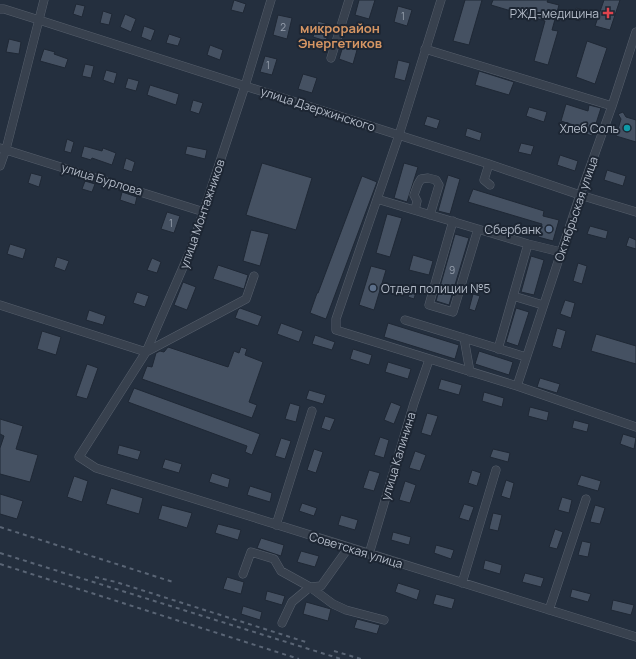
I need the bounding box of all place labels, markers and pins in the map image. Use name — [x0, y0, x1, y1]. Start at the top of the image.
place label: РЖД-медицина — [510, 5, 599, 22]
marker: РЖД-медицина — [602, 7, 614, 19]
place label: Хлеб Соль — [560, 120, 619, 137]
marker: Хлеб Соль — [622, 123, 632, 133]
place label: Сбербанк — [485, 221, 542, 238]
marker: Сбербанк — [544, 224, 554, 234]
place label: Отдел полиции №5 — [381, 280, 491, 297]
marker: Отдел полиции №5 — [368, 283, 378, 293]

